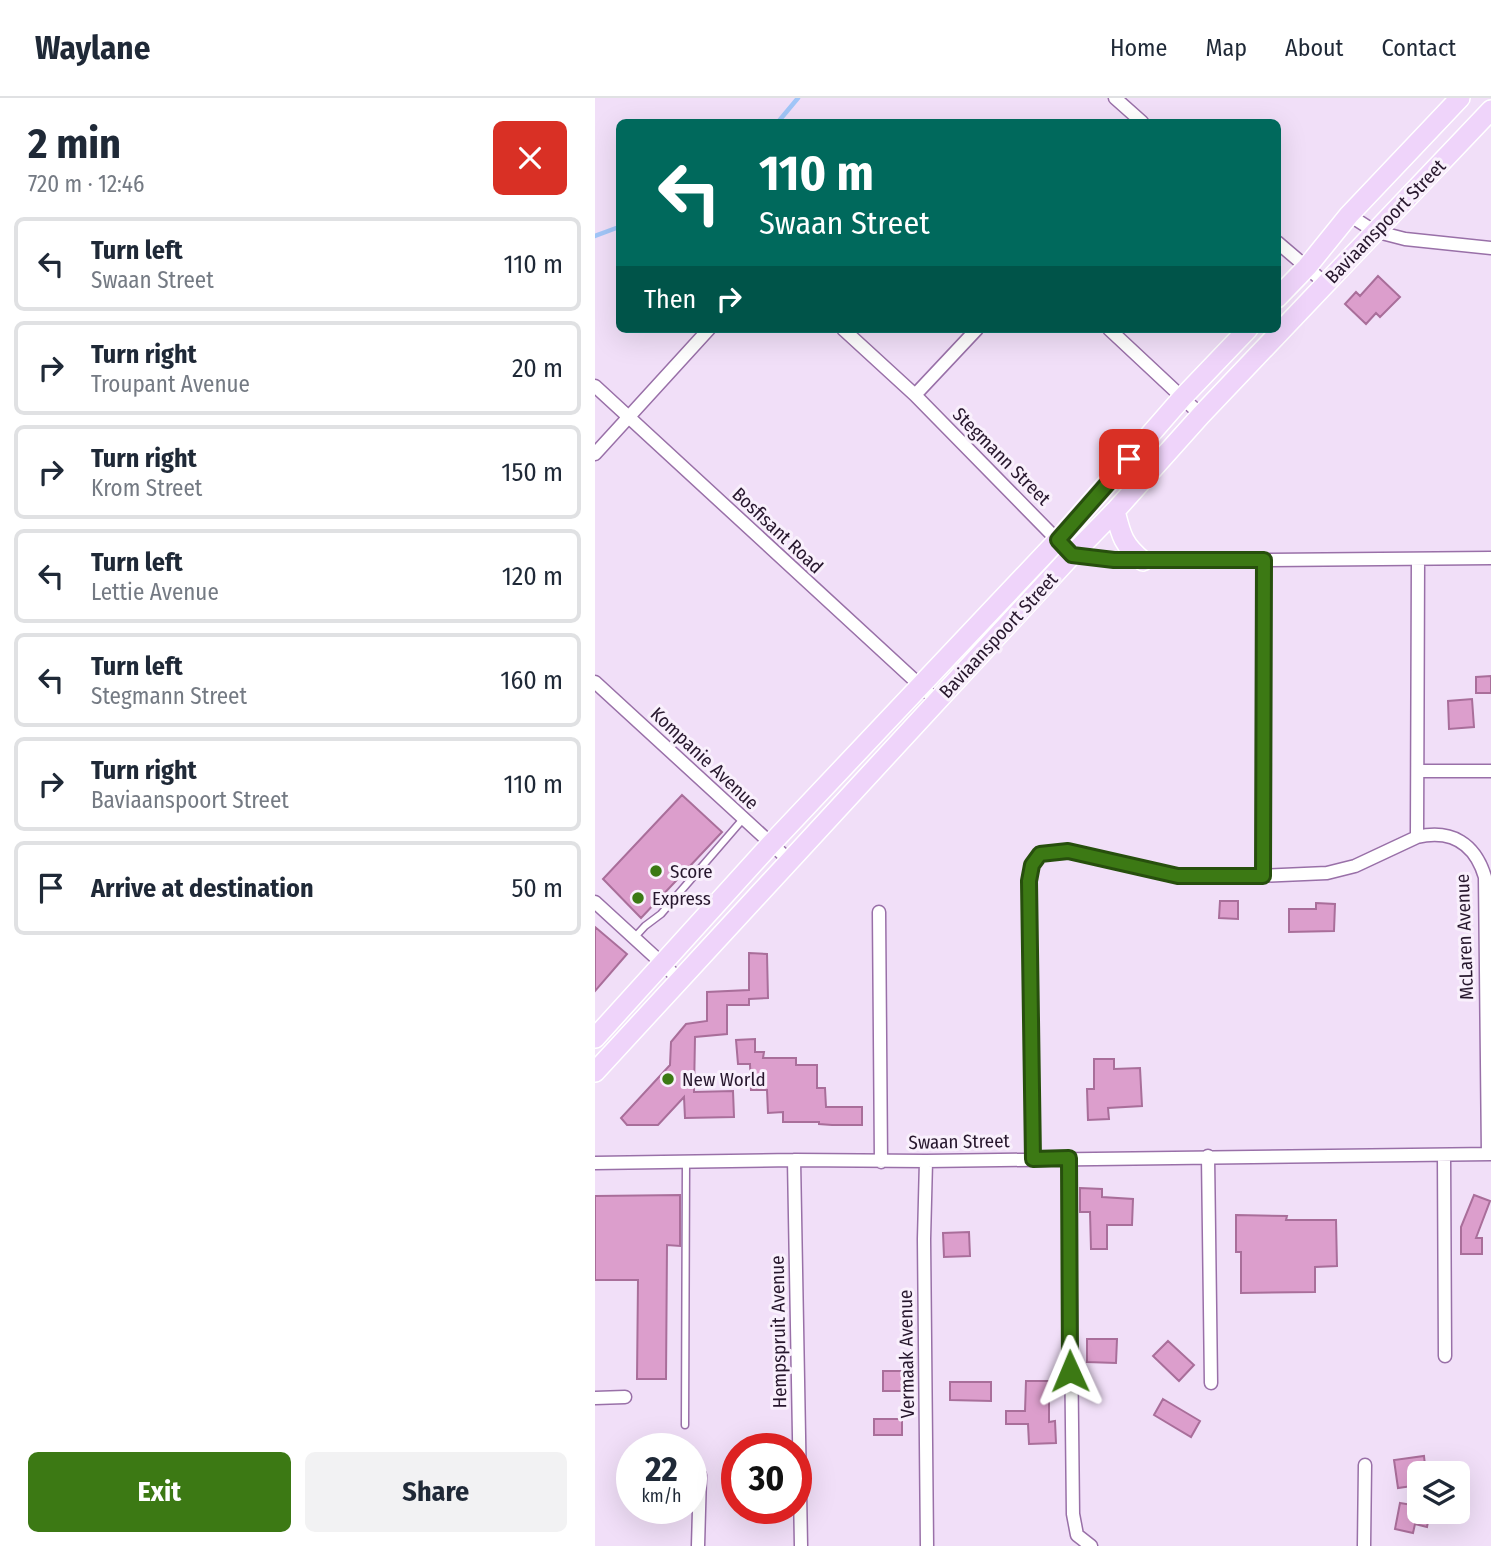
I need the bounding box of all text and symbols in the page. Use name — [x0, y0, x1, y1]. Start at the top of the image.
text: Waylane — [35, 28, 150, 68]
text: Home — [1110, 34, 1167, 62]
text: Map — [1205, 34, 1247, 62]
text: About — [1285, 34, 1343, 62]
text: Contact — [1381, 34, 1456, 62]
text: 2 min — [28, 119, 121, 169]
button: close — [493, 121, 567, 195]
text: 110 m — [759, 144, 874, 203]
icon: left — [644, 147, 735, 238]
street label: Baviaanspoort Street — [1320, 154, 1451, 288]
text: 720 m · 12:46 — [28, 170, 144, 198]
text: Swaan Street — [759, 204, 930, 242]
text: Turn left — [91, 235, 183, 266]
icon: left — [32, 245, 70, 283]
text: 110 m — [503, 249, 563, 280]
text: Swaan Street — [91, 266, 214, 294]
icon: right — [710, 280, 748, 318]
text: Then — [644, 284, 696, 315]
text: Turn right — [91, 339, 197, 370]
icon: right — [32, 349, 70, 387]
text: 20 m — [512, 353, 563, 384]
text: Troupant Avenue — [91, 370, 250, 398]
street label: Stegmann Street — [948, 403, 1056, 511]
pin — [1099, 429, 1159, 489]
icon: arrive — [1110, 440, 1148, 478]
text: Turn right — [91, 443, 197, 474]
icon: right — [32, 453, 70, 491]
text: 150 m — [501, 457, 563, 488]
text: Krom Street — [91, 474, 202, 502]
street label: Bosfisant Road — [727, 482, 828, 578]
text: Turn left — [91, 547, 183, 578]
icon: left — [32, 557, 70, 595]
text: 120 m — [502, 561, 563, 592]
street label: Baviaanspoort Street — [934, 567, 1063, 703]
text: Lettie Avenue — [91, 578, 219, 606]
text: Turn left — [91, 651, 183, 682]
icon: left — [32, 661, 70, 699]
text: 160 m — [500, 665, 563, 696]
text: Stegmann Street — [91, 682, 247, 710]
street label: Kompanie Avenue — [646, 702, 763, 814]
text: Turn right — [91, 755, 197, 786]
icon: right — [32, 765, 70, 803]
text: 110 m — [503, 769, 563, 800]
text: Baviaanspoort Street — [91, 786, 289, 814]
place label: Score — [670, 860, 713, 883]
marker: Score — [648, 863, 664, 879]
icon: arrive — [32, 869, 70, 907]
text: Arrive at destination — [91, 873, 314, 904]
text: 50 m — [511, 873, 563, 904]
street label: McLaren Avenue — [1451, 873, 1478, 1000]
place label: Express — [652, 887, 711, 910]
marker: Express — [630, 890, 646, 906]
place label: New World — [682, 1068, 766, 1091]
marker: New World — [660, 1071, 676, 1087]
street label: Swaan Street — [908, 1129, 1011, 1154]
street label: Hempspruit Avenue — [766, 1255, 791, 1409]
street label: Vermaak Avenue — [894, 1289, 919, 1419]
position arrow — [1033, 1334, 1107, 1408]
speed limit sign: 30 — [721, 1433, 812, 1524]
text: 22 — [645, 1448, 678, 1490]
button: Exit — [28, 1452, 291, 1532]
button: Share — [305, 1452, 567, 1532]
map controls — [1407, 1461, 1470, 1524]
button: layers — [1407, 1461, 1470, 1524]
text: km/h — [641, 1485, 682, 1507]

